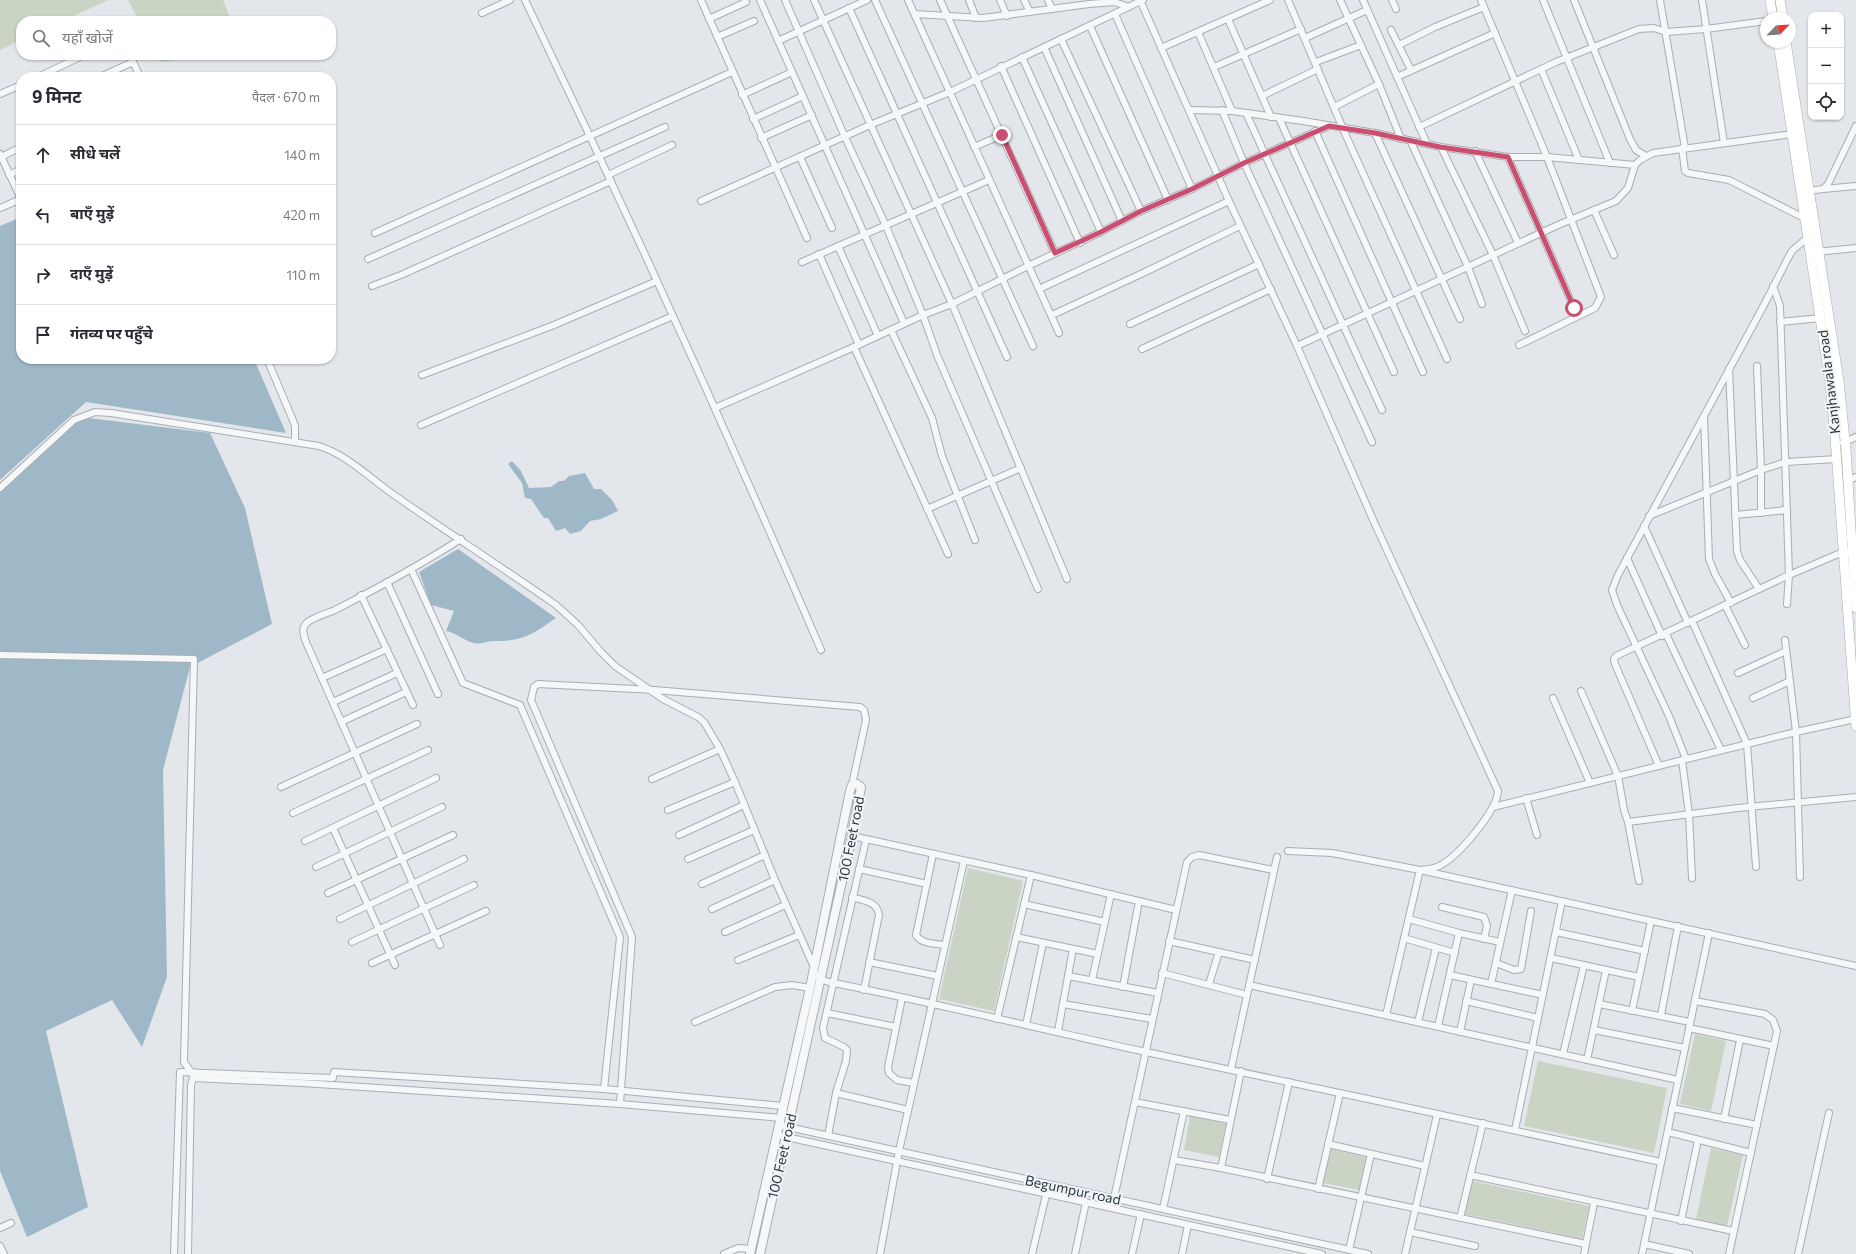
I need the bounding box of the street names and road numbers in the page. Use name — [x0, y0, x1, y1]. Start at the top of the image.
street label: Kanjhawala road — [1814, 329, 1843, 435]
street label: 100 Feet road — [834, 795, 867, 883]
street label: 100 Feet road — [763, 1112, 800, 1200]
street label: Begumpur road — [1024, 1171, 1123, 1208]

